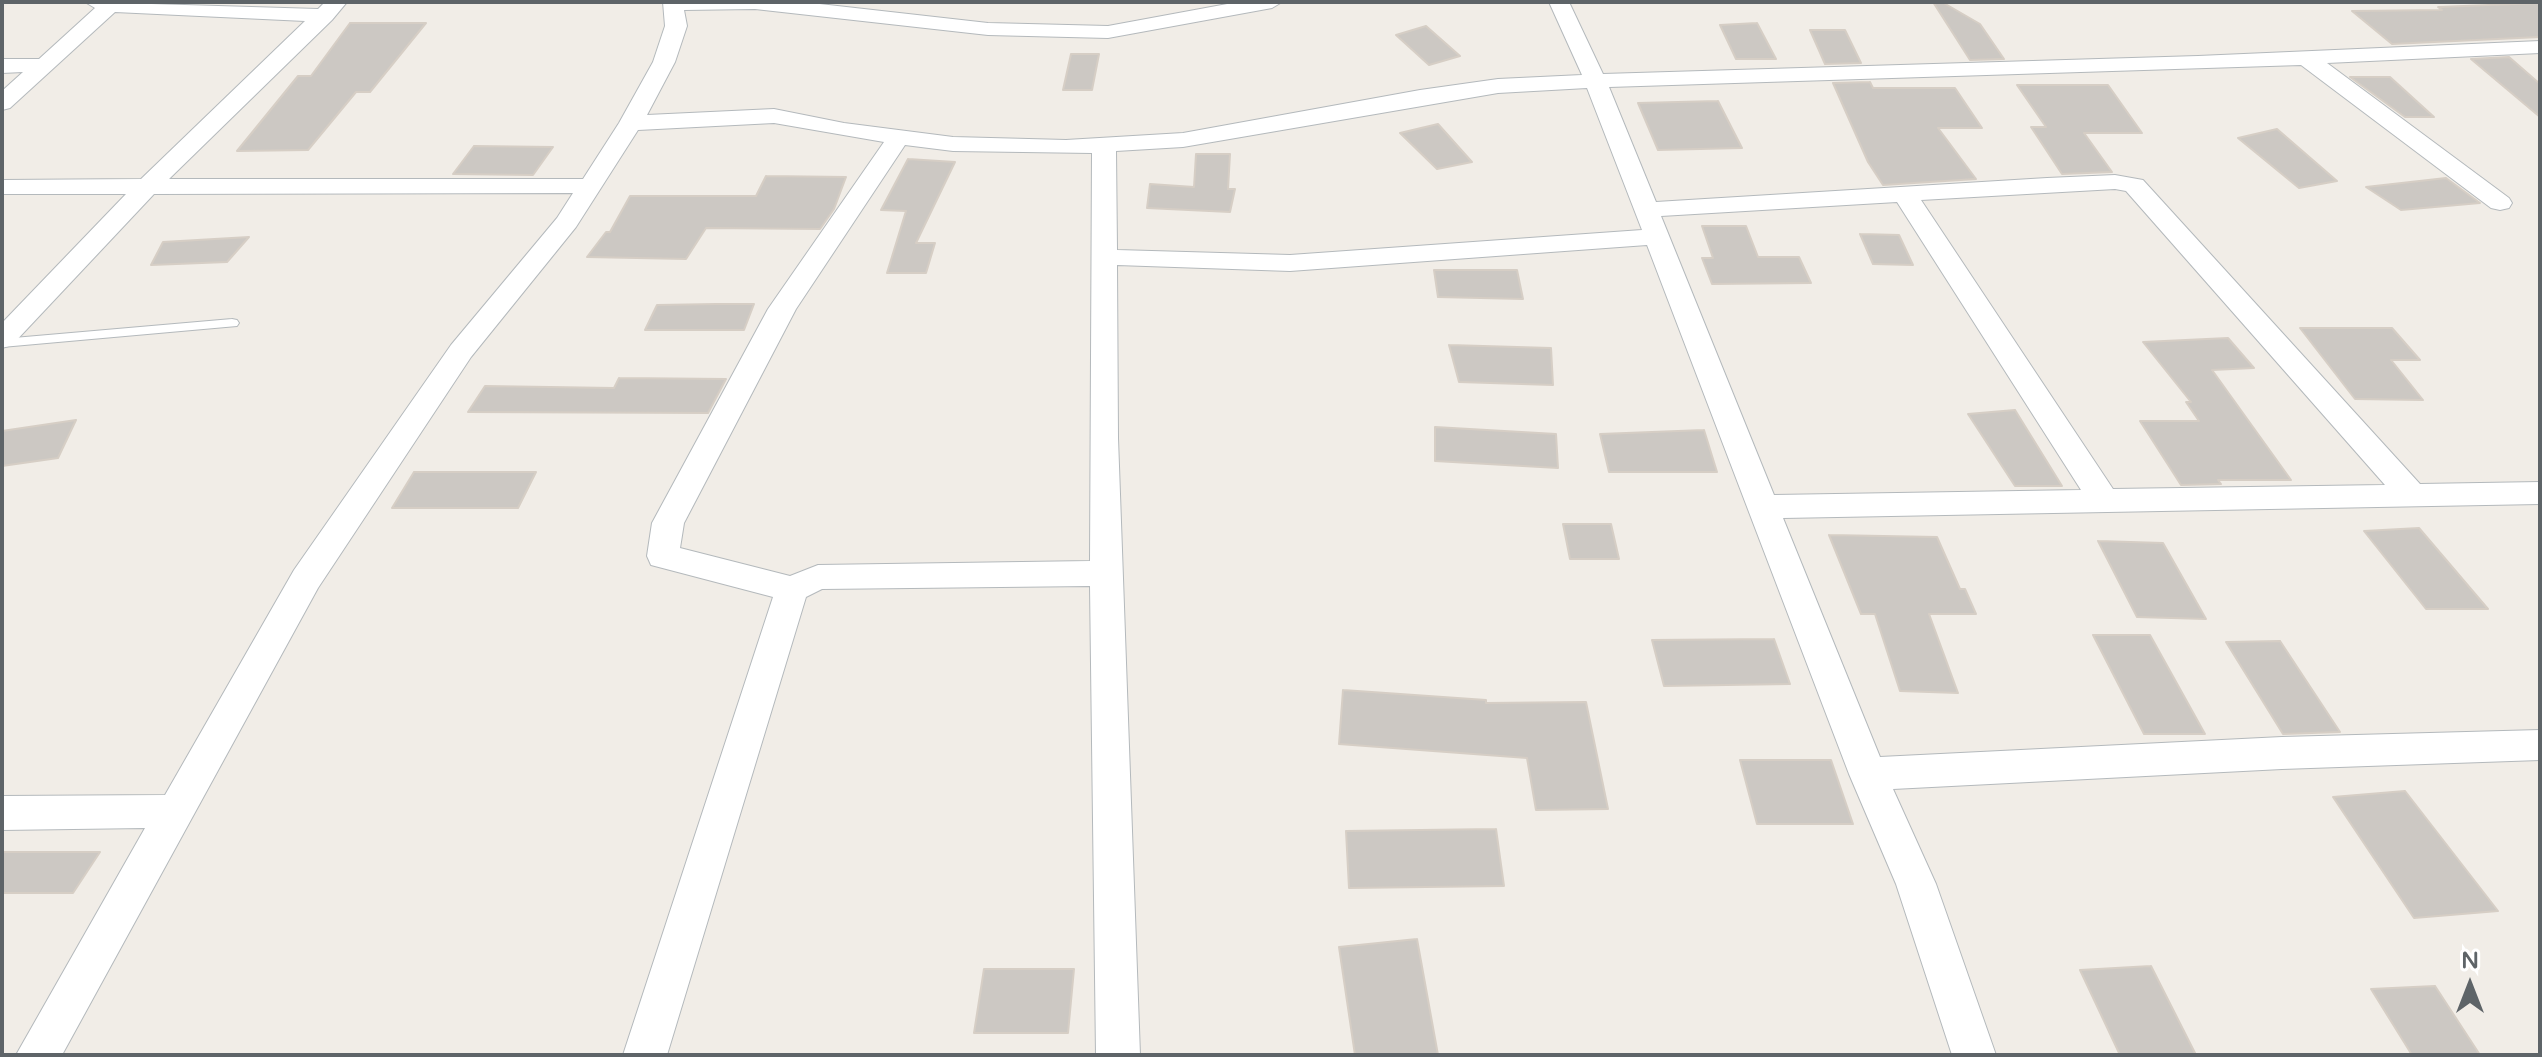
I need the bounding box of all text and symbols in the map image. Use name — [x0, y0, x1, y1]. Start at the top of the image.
north arrow — [2430, 945, 2510, 1025]
text: N — [2461, 948, 2479, 974]

